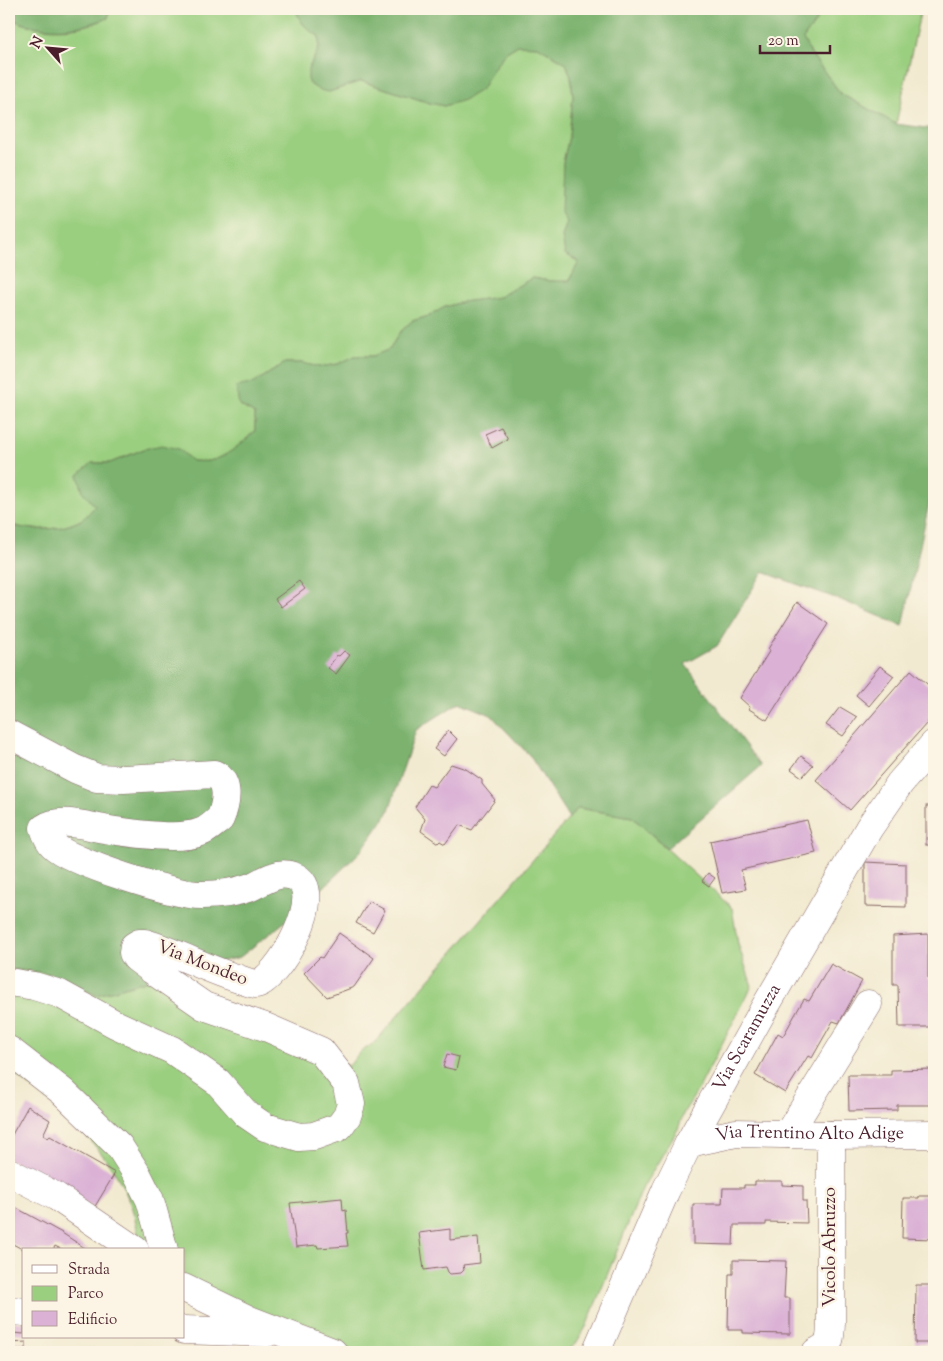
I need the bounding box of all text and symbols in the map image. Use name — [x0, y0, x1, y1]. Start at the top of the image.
north arrow — [22, 22, 72, 72]
scale bar — [760, 22, 830, 54]
text: 20 m — [768, 31, 799, 52]
text: N — [27, 33, 50, 53]
street label: Via Mondeo — [153, 935, 251, 993]
street label: Via Scaramuzza — [707, 979, 788, 1097]
street label: Via Trentino Alto Adige — [714, 1120, 904, 1150]
street label: Vicolo Abruzzo — [818, 1187, 844, 1307]
legend — [22, 1248, 185, 1338]
text: Strada — [68, 1260, 110, 1281]
text: Parco — [68, 1284, 104, 1305]
text: Edificio — [68, 1310, 117, 1331]

